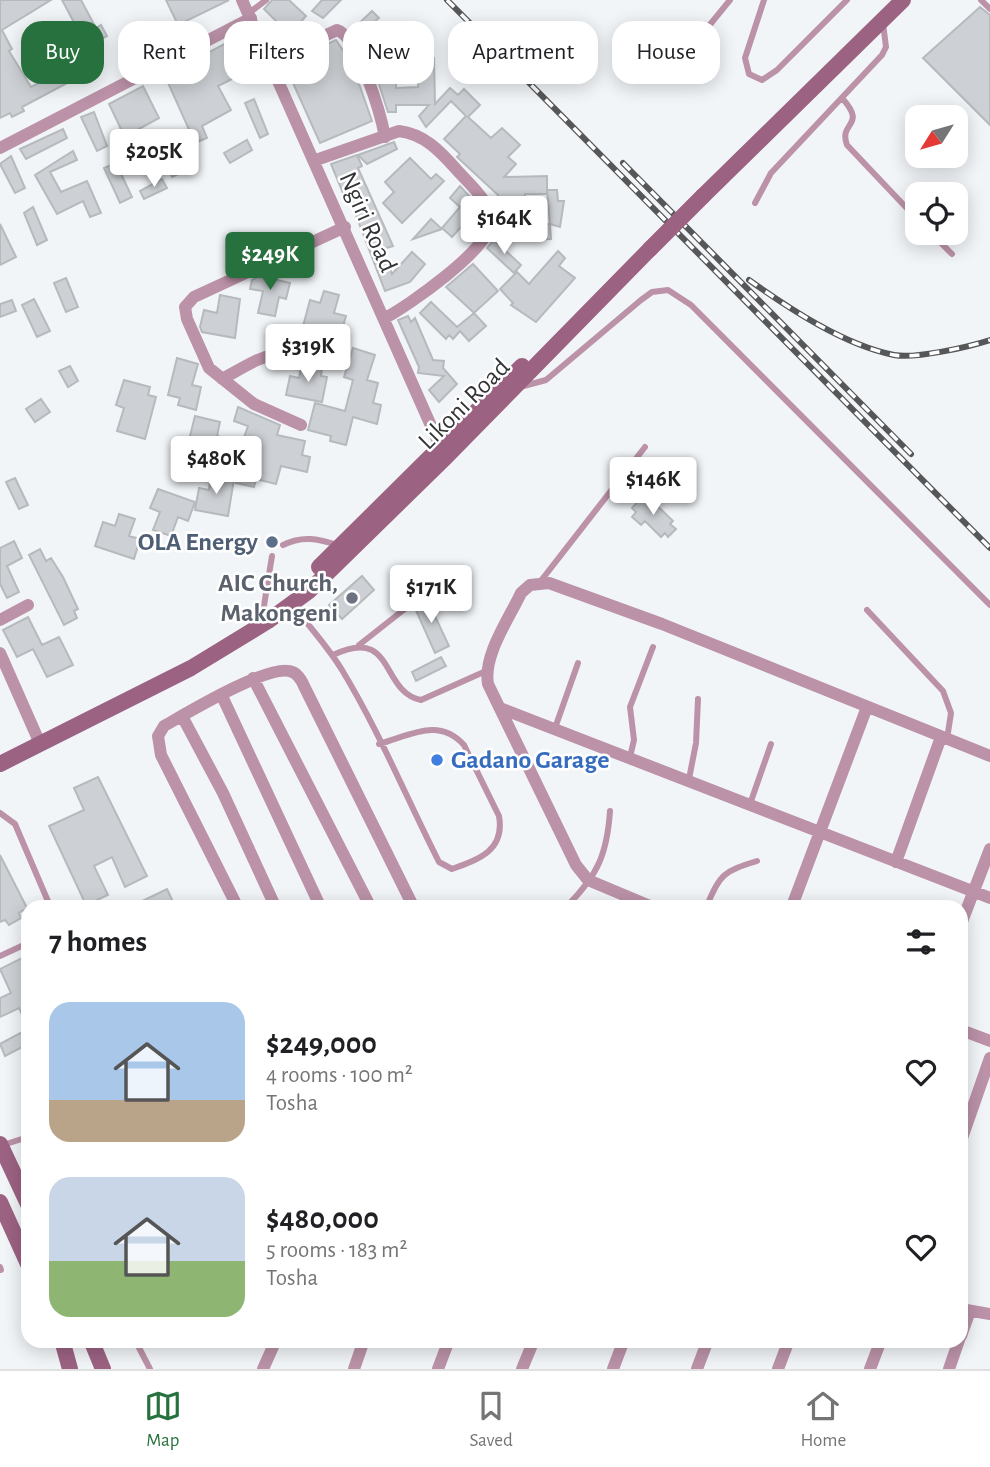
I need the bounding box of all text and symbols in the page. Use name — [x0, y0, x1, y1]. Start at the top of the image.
chip: Buy — [21, 21, 104, 84]
chip: Rent — [118, 21, 210, 84]
chip: Filters — [224, 21, 329, 84]
chip: New — [343, 21, 434, 84]
chip: Apartment — [448, 21, 598, 84]
chip: House — [612, 21, 720, 84]
north arrow — [905, 105, 968, 168]
map controls — [905, 105, 968, 245]
pin: $205K — [105, 130, 203, 189]
text: $205K — [126, 140, 182, 163]
street label: Ngiri Road — [334, 168, 402, 276]
button: locate — [905, 182, 968, 245]
pin: $164K — [455, 196, 553, 256]
text: $164K — [477, 207, 531, 230]
pin: $249K — [221, 232, 319, 292]
text: $249K — [241, 243, 299, 266]
pin: $319K — [259, 324, 357, 384]
text: $319K — [281, 335, 335, 358]
street label: Likoni Road — [414, 354, 514, 454]
pin: $480K — [167, 436, 265, 496]
text: $480K — [187, 447, 245, 470]
pin: $146K — [604, 458, 702, 517]
text: $146K — [626, 468, 680, 491]
place label: OLA Energy — [138, 529, 258, 555]
marker: OLA Energy — [264, 534, 280, 550]
pin: $171K — [382, 566, 480, 625]
place label: AIC Church, Makongeni — [218, 570, 338, 626]
text: $171K — [406, 576, 456, 599]
marker: AIC Church, Makongeni — [344, 590, 360, 606]
place label: Gadano Garage — [451, 747, 609, 773]
marker: Gadano Garage — [429, 752, 445, 768]
icon: filters — [902, 923, 940, 961]
text: 7 homes — [49, 927, 147, 957]
text: $249,000 — [266, 1029, 377, 1059]
icon: home — [105, 1030, 189, 1114]
icon: heart — [902, 1053, 940, 1091]
text: 4 rooms · 100 m² — [266, 1064, 413, 1087]
text: Tosha — [266, 1092, 318, 1115]
text: $480,000 — [266, 1204, 379, 1234]
icon: home — [105, 1205, 189, 1289]
icon: heart — [902, 1228, 940, 1266]
text: 5 rooms · 183 m² — [266, 1239, 407, 1262]
text: Tosha — [266, 1267, 318, 1290]
tab: Map — [144, 1387, 182, 1452]
tab: Saved — [469, 1387, 513, 1452]
tab: Home — [800, 1387, 846, 1452]

